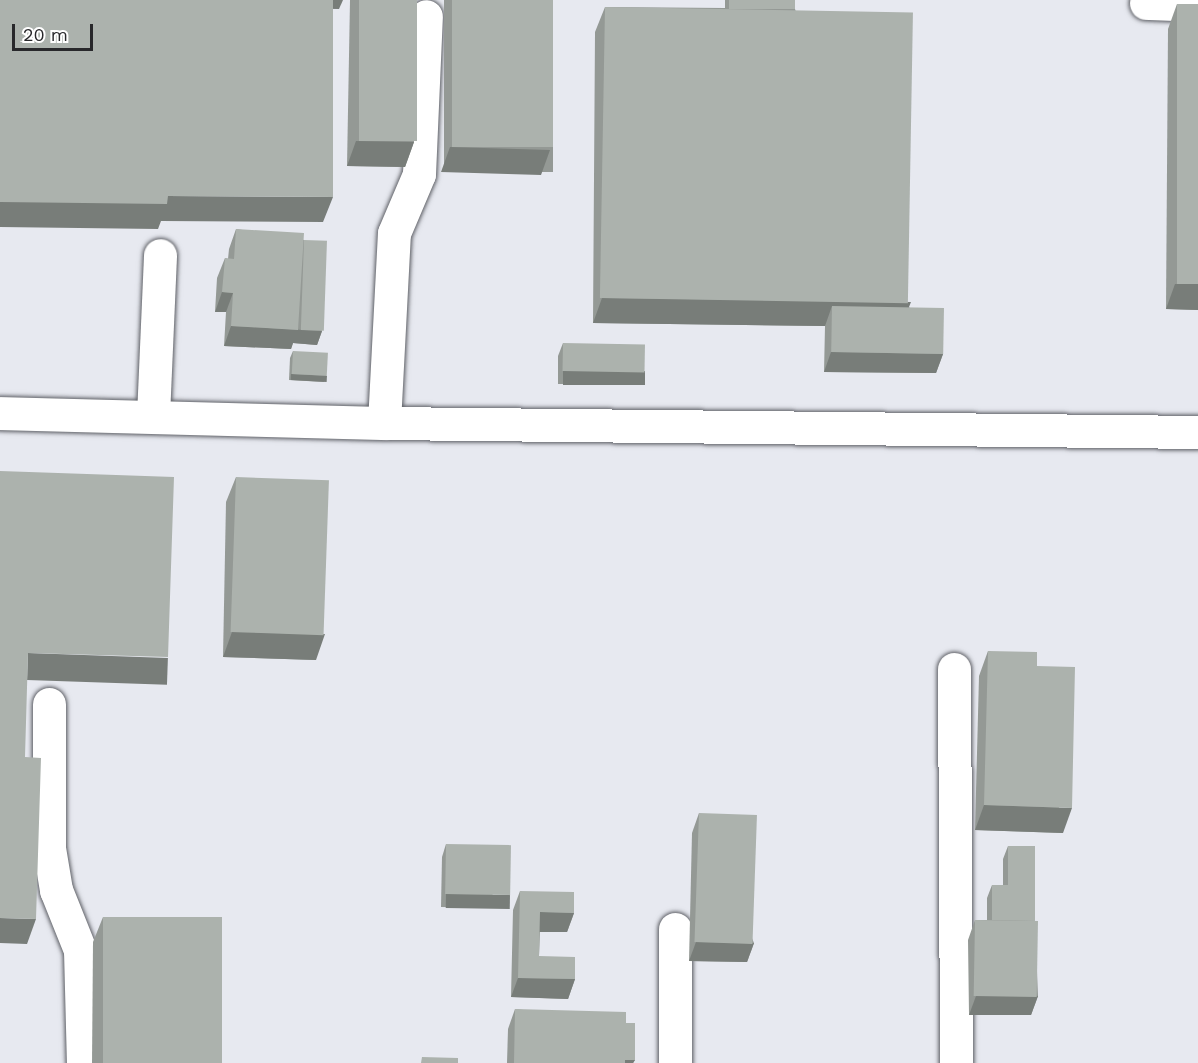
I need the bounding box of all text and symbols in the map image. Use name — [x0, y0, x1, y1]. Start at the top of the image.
scale bar — [15, 12, 96, 50]
text: 20 m — [23, 24, 68, 45]

